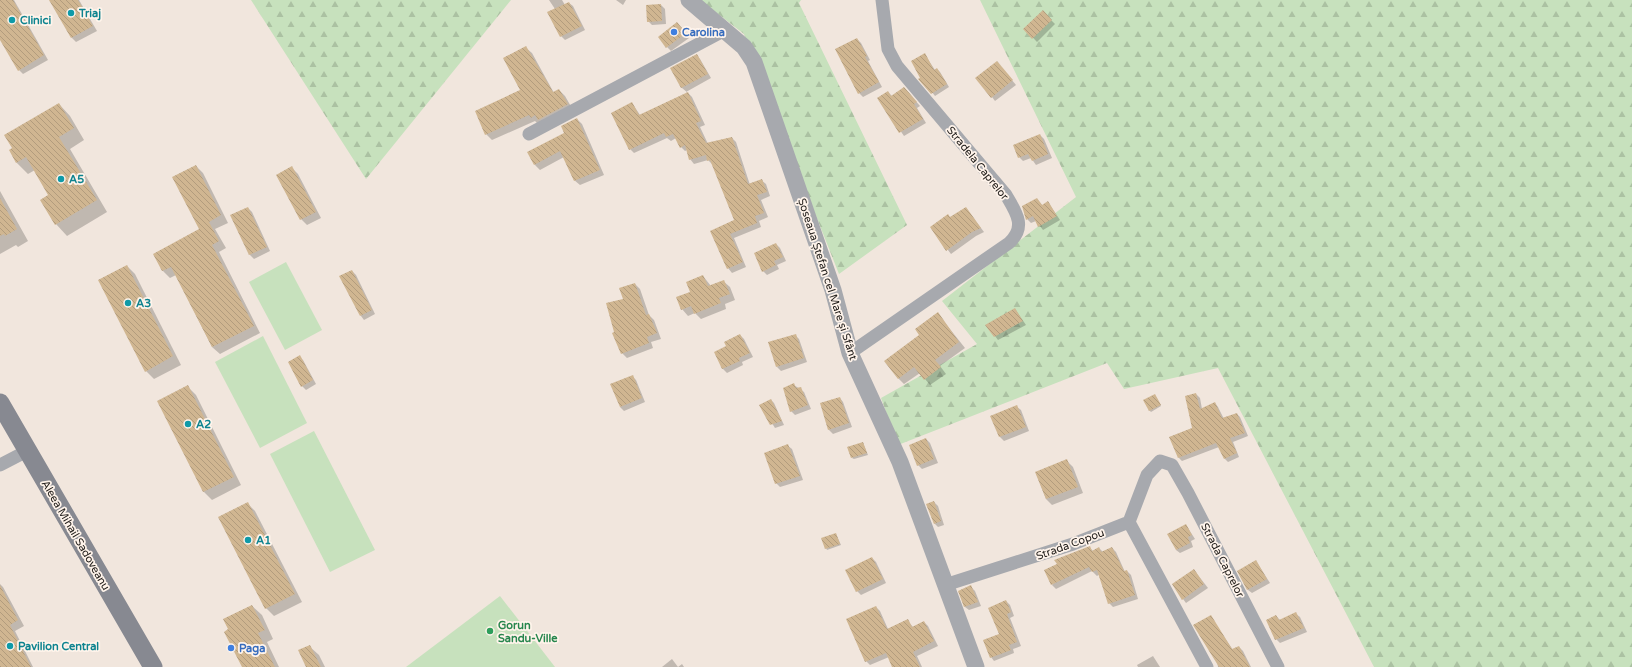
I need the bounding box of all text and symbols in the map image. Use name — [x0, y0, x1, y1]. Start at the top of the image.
place label: Triaj — [78, 7, 101, 21]
marker: Triaj — [66, 8, 76, 18]
place label: Clinici — [20, 14, 51, 27]
marker: Clinici — [7, 15, 17, 25]
place label: Carolina — [682, 26, 725, 39]
marker: Carolina — [669, 27, 679, 37]
street label: Stradela Caprelor — [944, 124, 1012, 203]
place label: A5 — [69, 173, 84, 186]
marker: A5 — [56, 174, 66, 184]
street label: Șoseaua Ștefan cel Mare și Sfânt — [795, 197, 860, 362]
place label: A3 — [136, 297, 151, 310]
marker: A3 — [123, 298, 133, 308]
place label: A2 — [196, 418, 211, 431]
marker: A2 — [183, 419, 193, 429]
street label: Aleea Mihail Sadoveanu — [39, 478, 112, 593]
street label: Strada Caprelor — [1198, 521, 1247, 600]
street label: Strada Copou — [1034, 526, 1106, 563]
place label: A1 — [256, 534, 271, 547]
marker: A1 — [243, 535, 253, 545]
place label: Gorun Sandu-Ville — [498, 619, 558, 645]
marker: Gorun Sandu-Ville — [485, 626, 495, 636]
place label: Pavilion Central — [18, 640, 99, 653]
marker: Pavilion Central — [5, 641, 15, 651]
place label: Paga — [239, 642, 265, 656]
marker: Paga — [226, 643, 236, 653]

